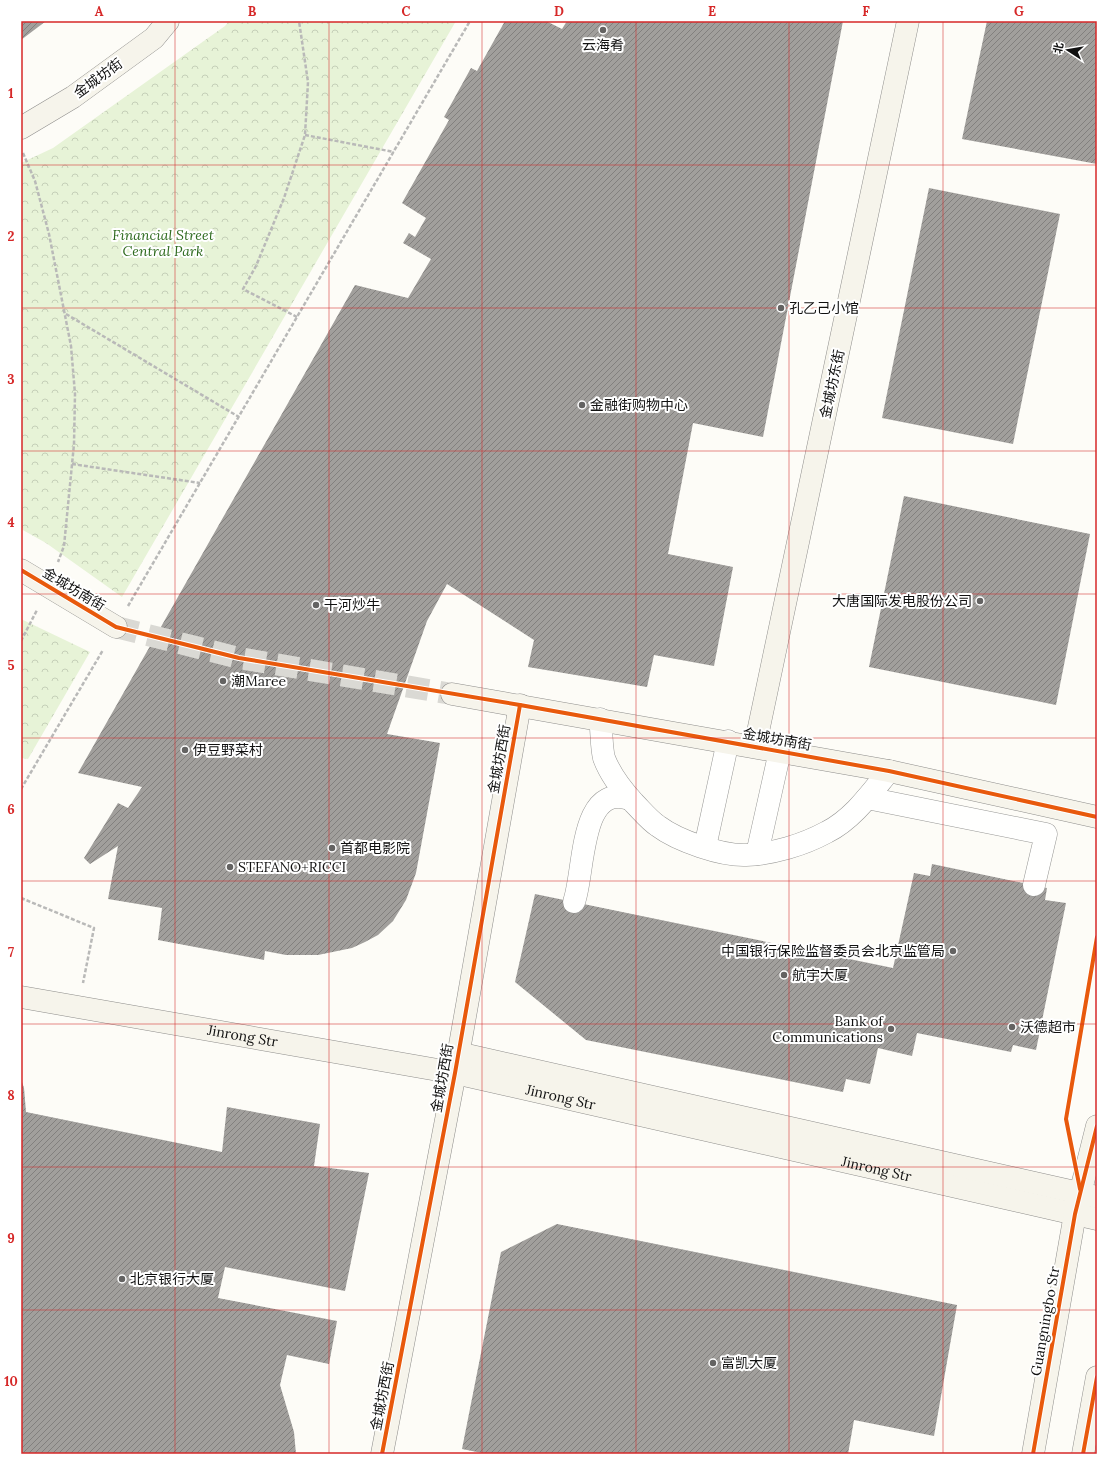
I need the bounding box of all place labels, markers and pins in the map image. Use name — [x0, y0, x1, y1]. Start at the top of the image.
marker: 云海肴 — [598, 25, 608, 35]
place label: 云海肴 — [582, 36, 624, 54]
place label: 孔乙己小馆 — [789, 299, 859, 317]
marker: 孔乙己小馆 — [776, 303, 786, 313]
place label: 金融街购物中心 — [590, 396, 688, 414]
marker: 金融街购物中心 — [577, 400, 587, 410]
place label: 大唐国际发电股份公司 — [832, 592, 972, 610]
place label: 干河炒牛 — [324, 596, 380, 614]
marker: 大唐国际发电股份公司 — [975, 596, 985, 606]
marker: 干河炒牛 — [311, 600, 321, 610]
place label: 潮Maree — [231, 672, 287, 690]
marker: 潮Maree — [218, 676, 228, 686]
place label: 伊豆野菜村 — [193, 741, 263, 759]
marker: 伊豆野菜村 — [180, 745, 190, 755]
place label: 首都电影院 — [340, 839, 410, 857]
marker: 首都电影院 — [327, 843, 337, 853]
place label: STEFANO+RICCI — [238, 858, 346, 876]
marker: STEFANO+RICCI — [225, 862, 235, 872]
place label: 中国银行保险监督委员会北京监管局 — [721, 942, 945, 960]
marker: 中国银行保险监督委员会北京监管局 — [948, 946, 958, 956]
place label: 航宇大厦 — [792, 966, 848, 984]
marker: 航宇大厦 — [779, 970, 789, 980]
place label: Bank of Communications — [772, 1012, 884, 1046]
place label: 沃德超市 — [1020, 1018, 1076, 1036]
marker: 沃德超市 — [1007, 1022, 1017, 1032]
marker: Bank of Communications — [886, 1024, 896, 1034]
place label: 北京银行大厦 — [130, 1270, 214, 1288]
marker: 北京银行大厦 — [117, 1274, 127, 1284]
place label: 富凯大厦 — [721, 1354, 777, 1372]
marker: 富凯大厦 — [708, 1358, 718, 1368]

